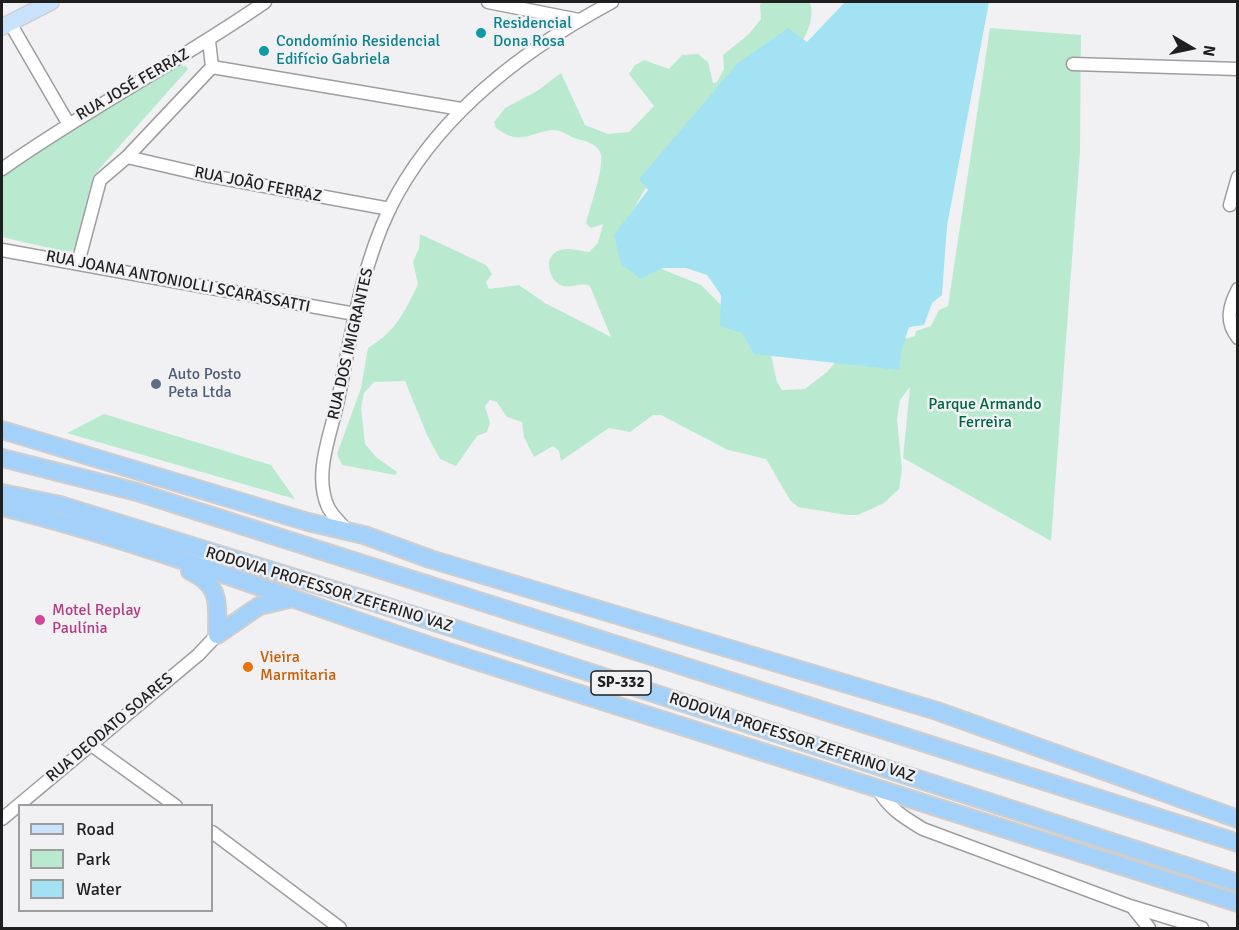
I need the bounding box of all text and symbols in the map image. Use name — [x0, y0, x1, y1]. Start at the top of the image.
place label: Residencial Dona Rosa — [493, 14, 572, 52]
north arrow — [1161, 18, 1221, 78]
marker: Residencial Dona Rosa — [474, 26, 488, 40]
place label: Condomínio Residencial Edifício Gabriela — [276, 32, 440, 70]
marker: Condomínio Residencial Edifício Gabriela — [257, 44, 271, 58]
text: N — [1198, 44, 1220, 58]
street label: RUA JOSÉ FERRAZ — [73, 45, 193, 125]
street label: RUA JOÃO FERRAZ — [193, 163, 323, 207]
street label: RUA JOANA ANTONIOLLI SCARASSATTI — [44, 247, 312, 317]
street label: RUA DOS IMIGRANTES — [324, 266, 378, 422]
place label: Auto Posto Peta Ltda — [168, 365, 241, 403]
marker: Auto Posto Peta Ltda — [149, 377, 163, 391]
park label: Parque Armando Ferreira — [928, 395, 1042, 433]
street label: RODOVIA PROFESSOR ZEFERINO VAZ — [203, 543, 455, 637]
place label: Motel Replay Paulínia — [52, 601, 141, 639]
marker: Motel Replay Paulínia — [33, 613, 47, 627]
place label: Vieira Marmitaria — [260, 648, 336, 686]
marker: Vieira Marmitaria — [241, 660, 255, 674]
street label: RUA DEODATO SOARES — [43, 669, 177, 787]
road number: SP-332 — [591, 671, 651, 695]
street label: RODOVIA PROFESSOR ZEFERINO VAZ — [667, 689, 917, 787]
legend — [18, 804, 213, 912]
text: Road — [76, 818, 115, 840]
text: Park — [76, 848, 111, 870]
text: Water — [76, 878, 121, 900]

